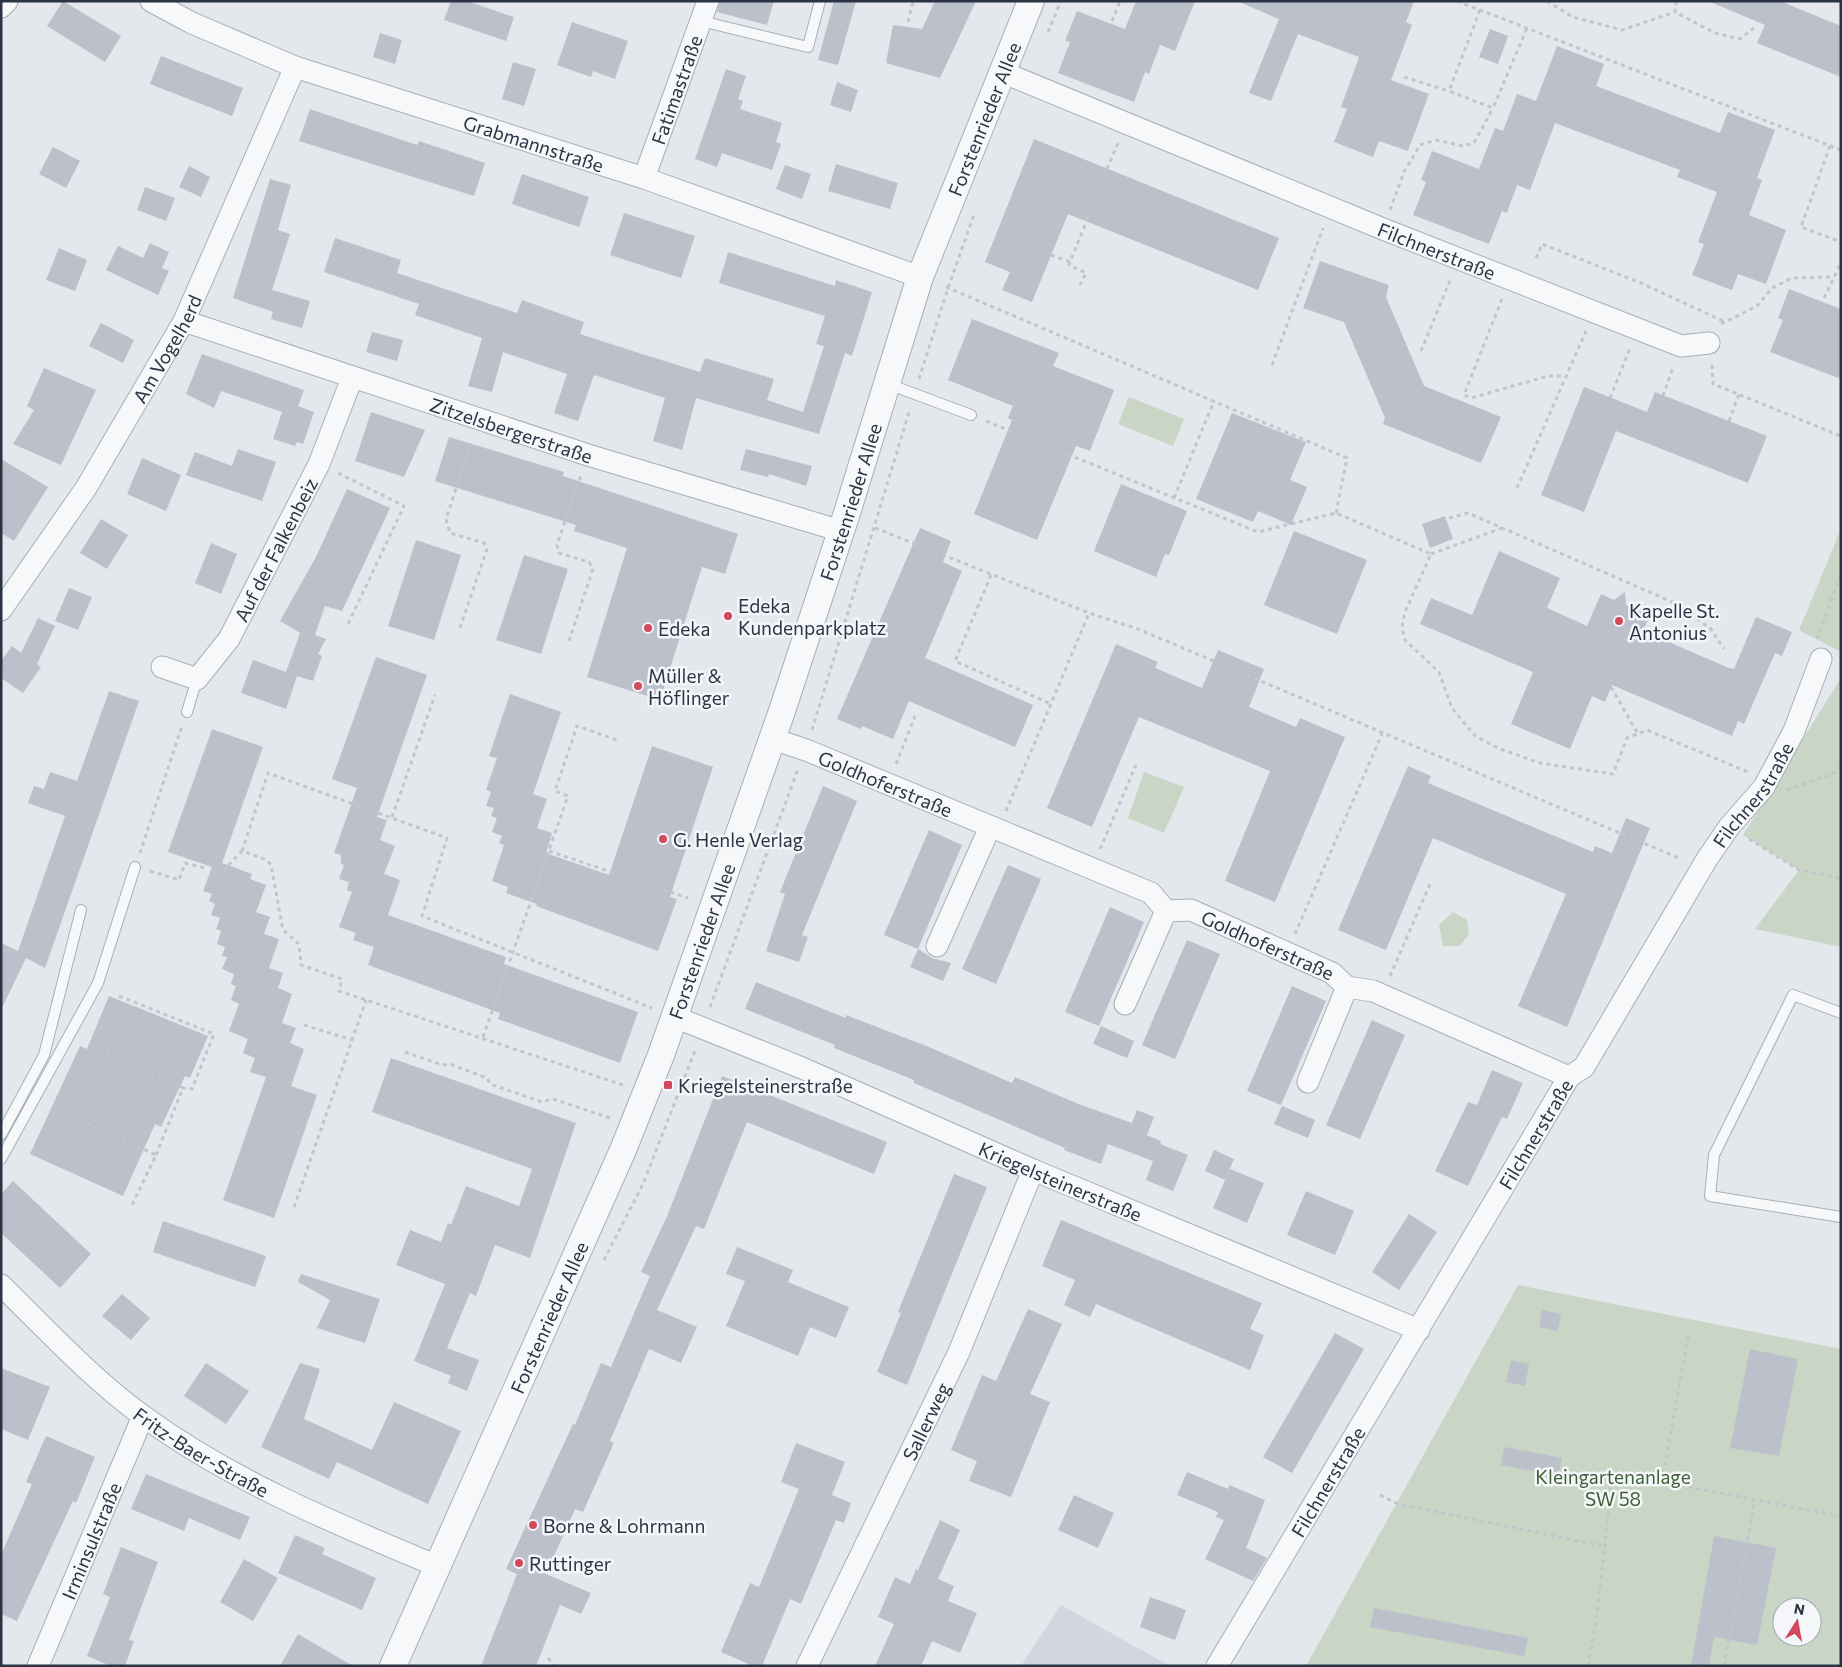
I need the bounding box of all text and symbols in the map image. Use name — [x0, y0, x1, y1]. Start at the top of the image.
street label: Fatimastraße — [646, 32, 706, 148]
street label: Forstenrieder Allee — [942, 38, 1025, 199]
street label: Grabmannstraße — [461, 110, 607, 176]
street label: Filchnerstraße — [1375, 217, 1499, 284]
street label: Am Vogelherd — [127, 291, 206, 407]
street label: Zitzelsbergerstraße — [427, 392, 596, 467]
street label: Forstenrieder Allee — [814, 420, 886, 583]
street label: Auf der Falkenbeiz — [229, 474, 322, 625]
place label: Edeka Kundenparkplatz — [738, 594, 886, 639]
place label: Kapelle St. Antonius — [1629, 599, 1720, 644]
marker: Edeka Kundenparkplatz — [722, 610, 734, 622]
marker: Kapelle St. Antonius — [1613, 615, 1625, 627]
place label: Edeka — [658, 617, 711, 640]
marker: Edeka — [642, 622, 654, 634]
place label: Müller & Höflinger — [648, 664, 730, 709]
marker: Müller & Höflinger — [632, 680, 644, 692]
street label: Filchnerstraße — [1707, 738, 1797, 852]
street label: Goldhoferstraße — [815, 745, 956, 821]
place label: G. Henle Verlag — [673, 828, 803, 851]
marker: G. Henle Verlag — [657, 833, 669, 845]
street label: Forstenrieder Allee — [663, 860, 739, 1022]
street label: Goldhoferstraße — [1198, 905, 1338, 984]
place label: Kriegelsteinerstraße — [678, 1074, 853, 1097]
street label: Filchnerstraße — [1493, 1075, 1577, 1193]
marker: Kriegelsteinerstraße — [662, 1079, 674, 1091]
street label: Kriegelsteinerstraße — [975, 1136, 1146, 1225]
street label: Forstenrieder Allee — [505, 1238, 592, 1397]
street label: Sallerweg — [897, 1379, 954, 1464]
street label: Fritz-Baer-Straße — [129, 1402, 273, 1501]
street label: Filchnerstraße — [1286, 1422, 1369, 1541]
park label: Kleingartenanlage SW 58 — [1535, 1465, 1691, 1510]
street label: Irminsulstraße — [56, 1479, 125, 1603]
place label: Borne & Lohrmann — [543, 1514, 705, 1537]
marker: Borne & Lohrmann — [527, 1519, 539, 1531]
place label: Ruttinger — [529, 1552, 612, 1575]
marker: Ruttinger — [513, 1557, 525, 1569]
north arrow — [1772, 1597, 1822, 1647]
text: N — [1793, 1599, 1806, 1618]

